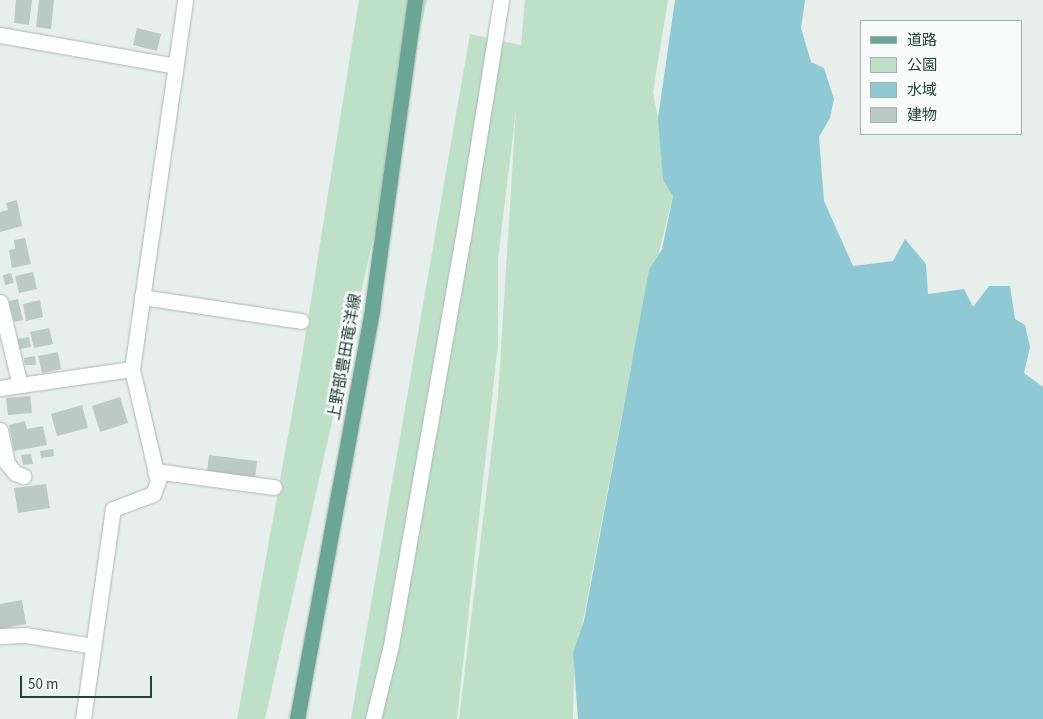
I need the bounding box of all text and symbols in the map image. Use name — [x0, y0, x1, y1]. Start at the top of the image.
legend — [860, 20, 1023, 135]
text: 道路 — [907, 30, 937, 51]
text: 公園 — [907, 55, 937, 76]
text: 水域 — [907, 80, 937, 101]
text: 建物 — [907, 105, 937, 126]
street label: 上野部豊田竜洋線 — [324, 292, 366, 422]
scale bar — [22, 666, 155, 698]
text: 50 m — [28, 674, 58, 695]

